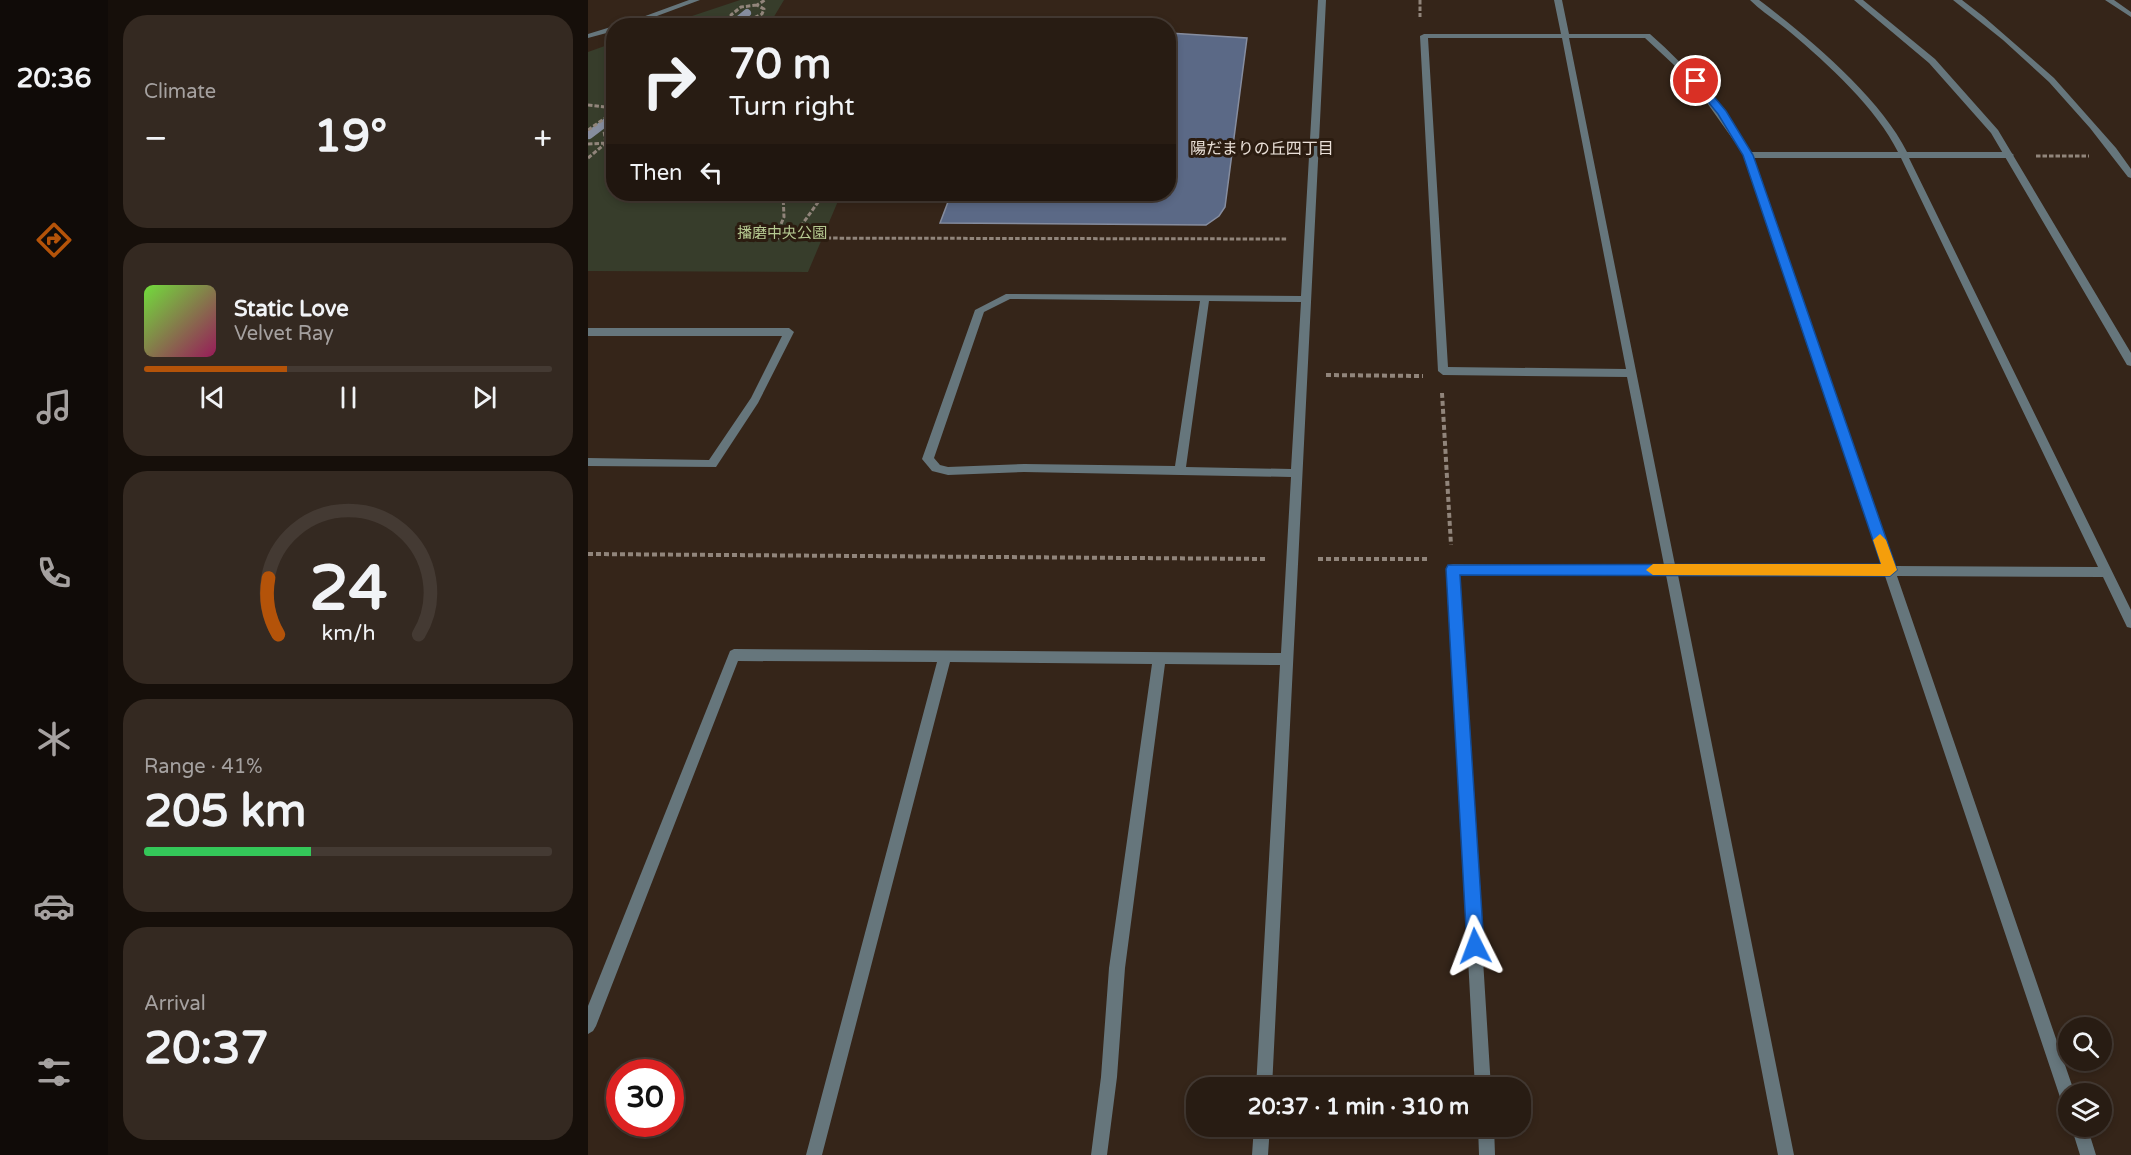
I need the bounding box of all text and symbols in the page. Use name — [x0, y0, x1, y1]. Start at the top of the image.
text: 70 m — [729, 39, 831, 90]
icon: right — [630, 42, 708, 120]
pin — [1670, 55, 1721, 106]
text: 20:36 — [17, 62, 91, 95]
icon: arrive — [1679, 64, 1712, 97]
text: Climate — [144, 80, 216, 104]
text: Turn right — [729, 90, 855, 123]
text: 19° — [314, 110, 387, 164]
text: − — [144, 119, 168, 158]
text: + — [533, 119, 552, 158]
district label: 陽だまりの丘四丁目 — [1190, 139, 1334, 159]
icon: left — [695, 156, 728, 189]
text: Then — [630, 160, 683, 186]
icon: directions — [33, 219, 75, 261]
park label: 播磨中央公園 — [737, 224, 827, 242]
text: Static Love — [234, 296, 349, 322]
text: Velvet Ray — [234, 322, 334, 346]
icon: previous — [196, 381, 229, 414]
icon: pause — [332, 381, 365, 414]
icon: next — [468, 381, 501, 414]
icon: music — [33, 386, 75, 428]
icon: phone — [33, 552, 75, 594]
text: 24 — [309, 552, 387, 627]
text: km/h — [321, 620, 375, 646]
icon: climate — [33, 718, 75, 760]
text: Range · 41% — [144, 755, 263, 779]
text: 205 km — [144, 785, 306, 839]
icon: car — [33, 885, 75, 927]
position arrow — [1443, 914, 1507, 978]
text: Arrival — [144, 992, 206, 1016]
map controls — [2058, 1017, 2112, 1137]
button: search — [2058, 1017, 2112, 1071]
text: 20:37 — [144, 1022, 269, 1076]
icon: filters — [33, 1051, 75, 1093]
speed limit sign: 30 — [606, 1059, 684, 1137]
button: layers — [2058, 1083, 2112, 1137]
text: 20:37 · 1 min · 310 m — [1248, 1094, 1469, 1120]

